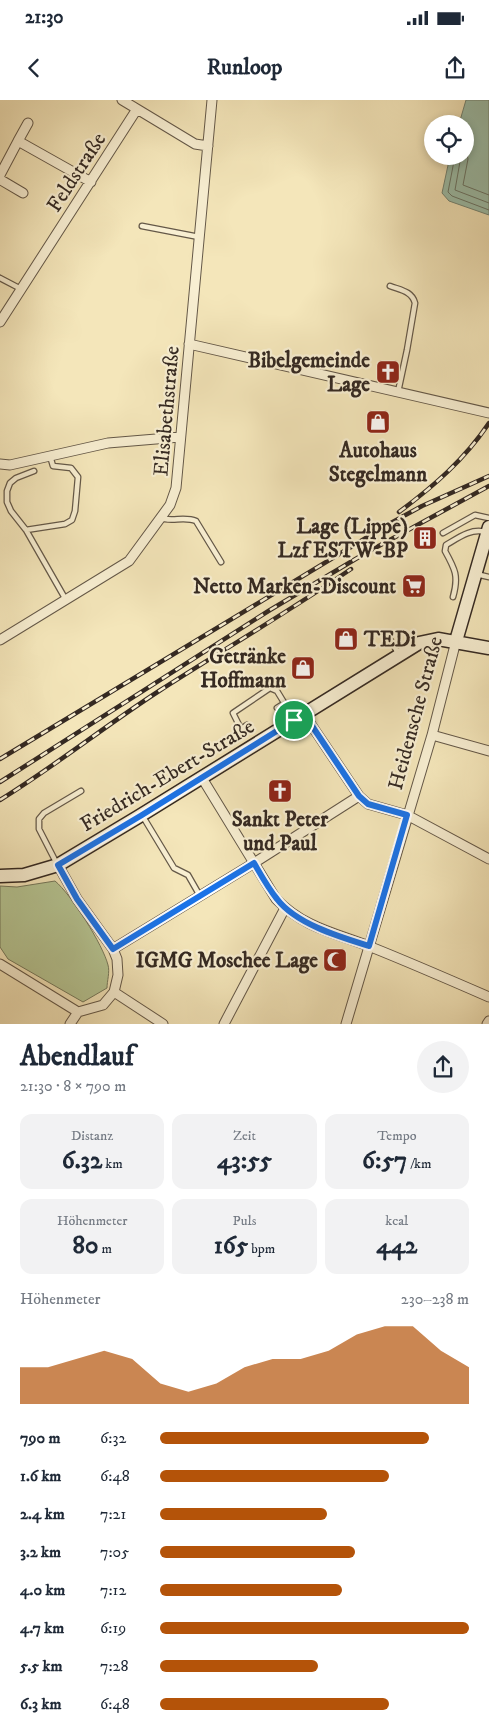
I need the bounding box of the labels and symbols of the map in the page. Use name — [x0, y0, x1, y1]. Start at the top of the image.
street label: Feldstraße — [42, 128, 112, 217]
street label: Elisabethstraße — [148, 345, 186, 477]
place label: Bibelgemeinde Lage — [248, 348, 370, 398]
church icon: Bibelgemeinde Lage — [375, 359, 401, 385]
shop icon: Autohaus Stegelmann — [365, 409, 391, 435]
place label: Autohaus Stegelmann — [329, 438, 428, 488]
place label: Lage (Lippe) Lzf ESTW-BP — [278, 514, 409, 564]
building icon: Lage (Lippe) Lzf ESTW-BP — [412, 525, 438, 551]
supermarket icon: Netto Marken-Discount — [401, 573, 427, 599]
place label: Netto Marken-Discount — [193, 574, 396, 600]
shop icon: TEDi — [333, 626, 359, 652]
place label: TEDi — [363, 627, 416, 653]
street label: Heidensche Straße — [383, 633, 449, 793]
place label: Getränke Hoffmann — [200, 644, 287, 694]
shop icon: Getränke Hoffmann — [290, 655, 316, 681]
pin — [273, 699, 315, 741]
street label: Friedrich-Ebert-Straße — [76, 713, 259, 838]
church icon: Sankt Peter und Paul — [267, 778, 293, 804]
place label: Sankt Peter und Paul — [232, 807, 329, 857]
mosque icon: IGMG Moschee Lage — [322, 947, 348, 973]
place label: IGMG Moschee Lage — [136, 948, 318, 974]

